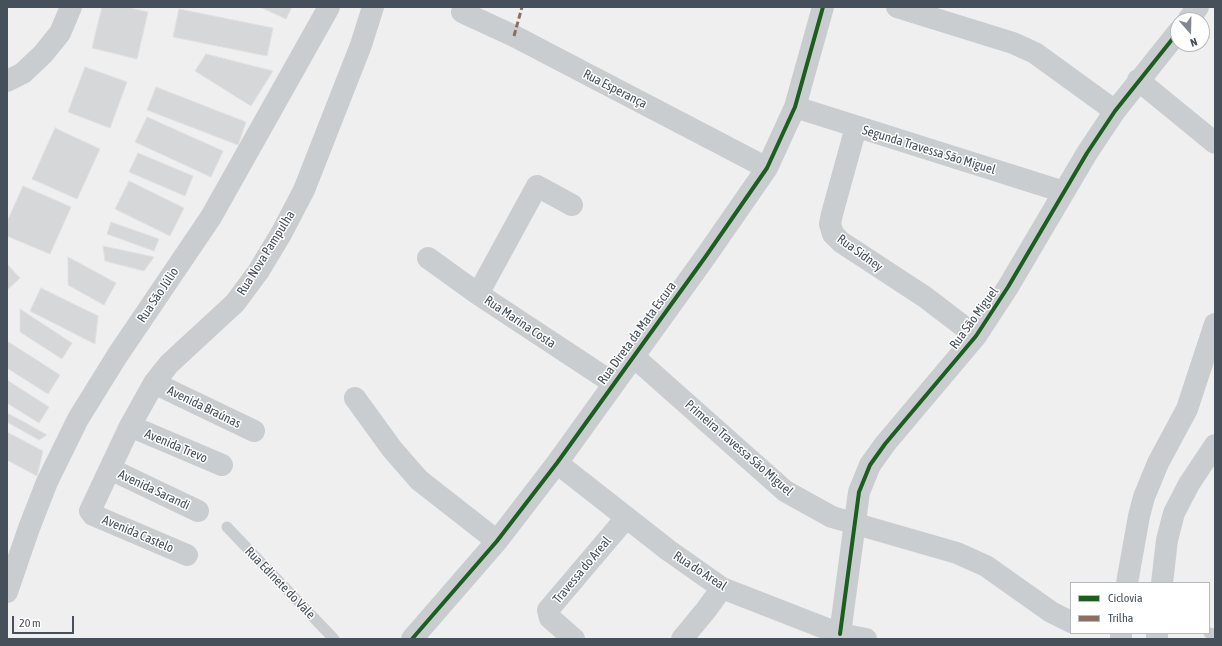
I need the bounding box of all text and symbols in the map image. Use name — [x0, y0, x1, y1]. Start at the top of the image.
north arrow — [1170, 12, 1210, 52]
text: N — [1189, 36, 1199, 49]
street label: Rua Esperança — [580, 66, 650, 112]
street label: Segunda Travessa São Miguel — [860, 122, 998, 178]
street label: Rua Nova Pampulha — [234, 208, 298, 298]
street label: Rua Sidney — [834, 231, 886, 275]
street label: Rua São Júlio — [134, 265, 182, 325]
street label: Rua Direta da Mata Escura — [594, 279, 680, 387]
street label: Rua São Miguel — [946, 284, 1002, 352]
street label: Rua Marina Costa — [481, 292, 559, 352]
street label: Avenida Braúnas — [165, 383, 243, 431]
street label: Primeira Travessa São Miguel — [682, 397, 796, 499]
street label: Avenida Trevo — [142, 426, 210, 466]
street label: Avenida Sarandi — [116, 467, 192, 513]
street label: Avenida Castelo — [100, 512, 176, 556]
street label: Travessa do Areal — [550, 533, 614, 607]
street label: Rua Edinete do Vale — [242, 544, 318, 622]
street label: Rua do Areal — [670, 548, 730, 594]
legend — [1070, 582, 1210, 634]
text: Ciclovia — [1108, 591, 1142, 605]
scale bar — [14, 608, 76, 634]
text: Trilha — [1108, 611, 1133, 625]
text: 20 m — [19, 616, 41, 630]

